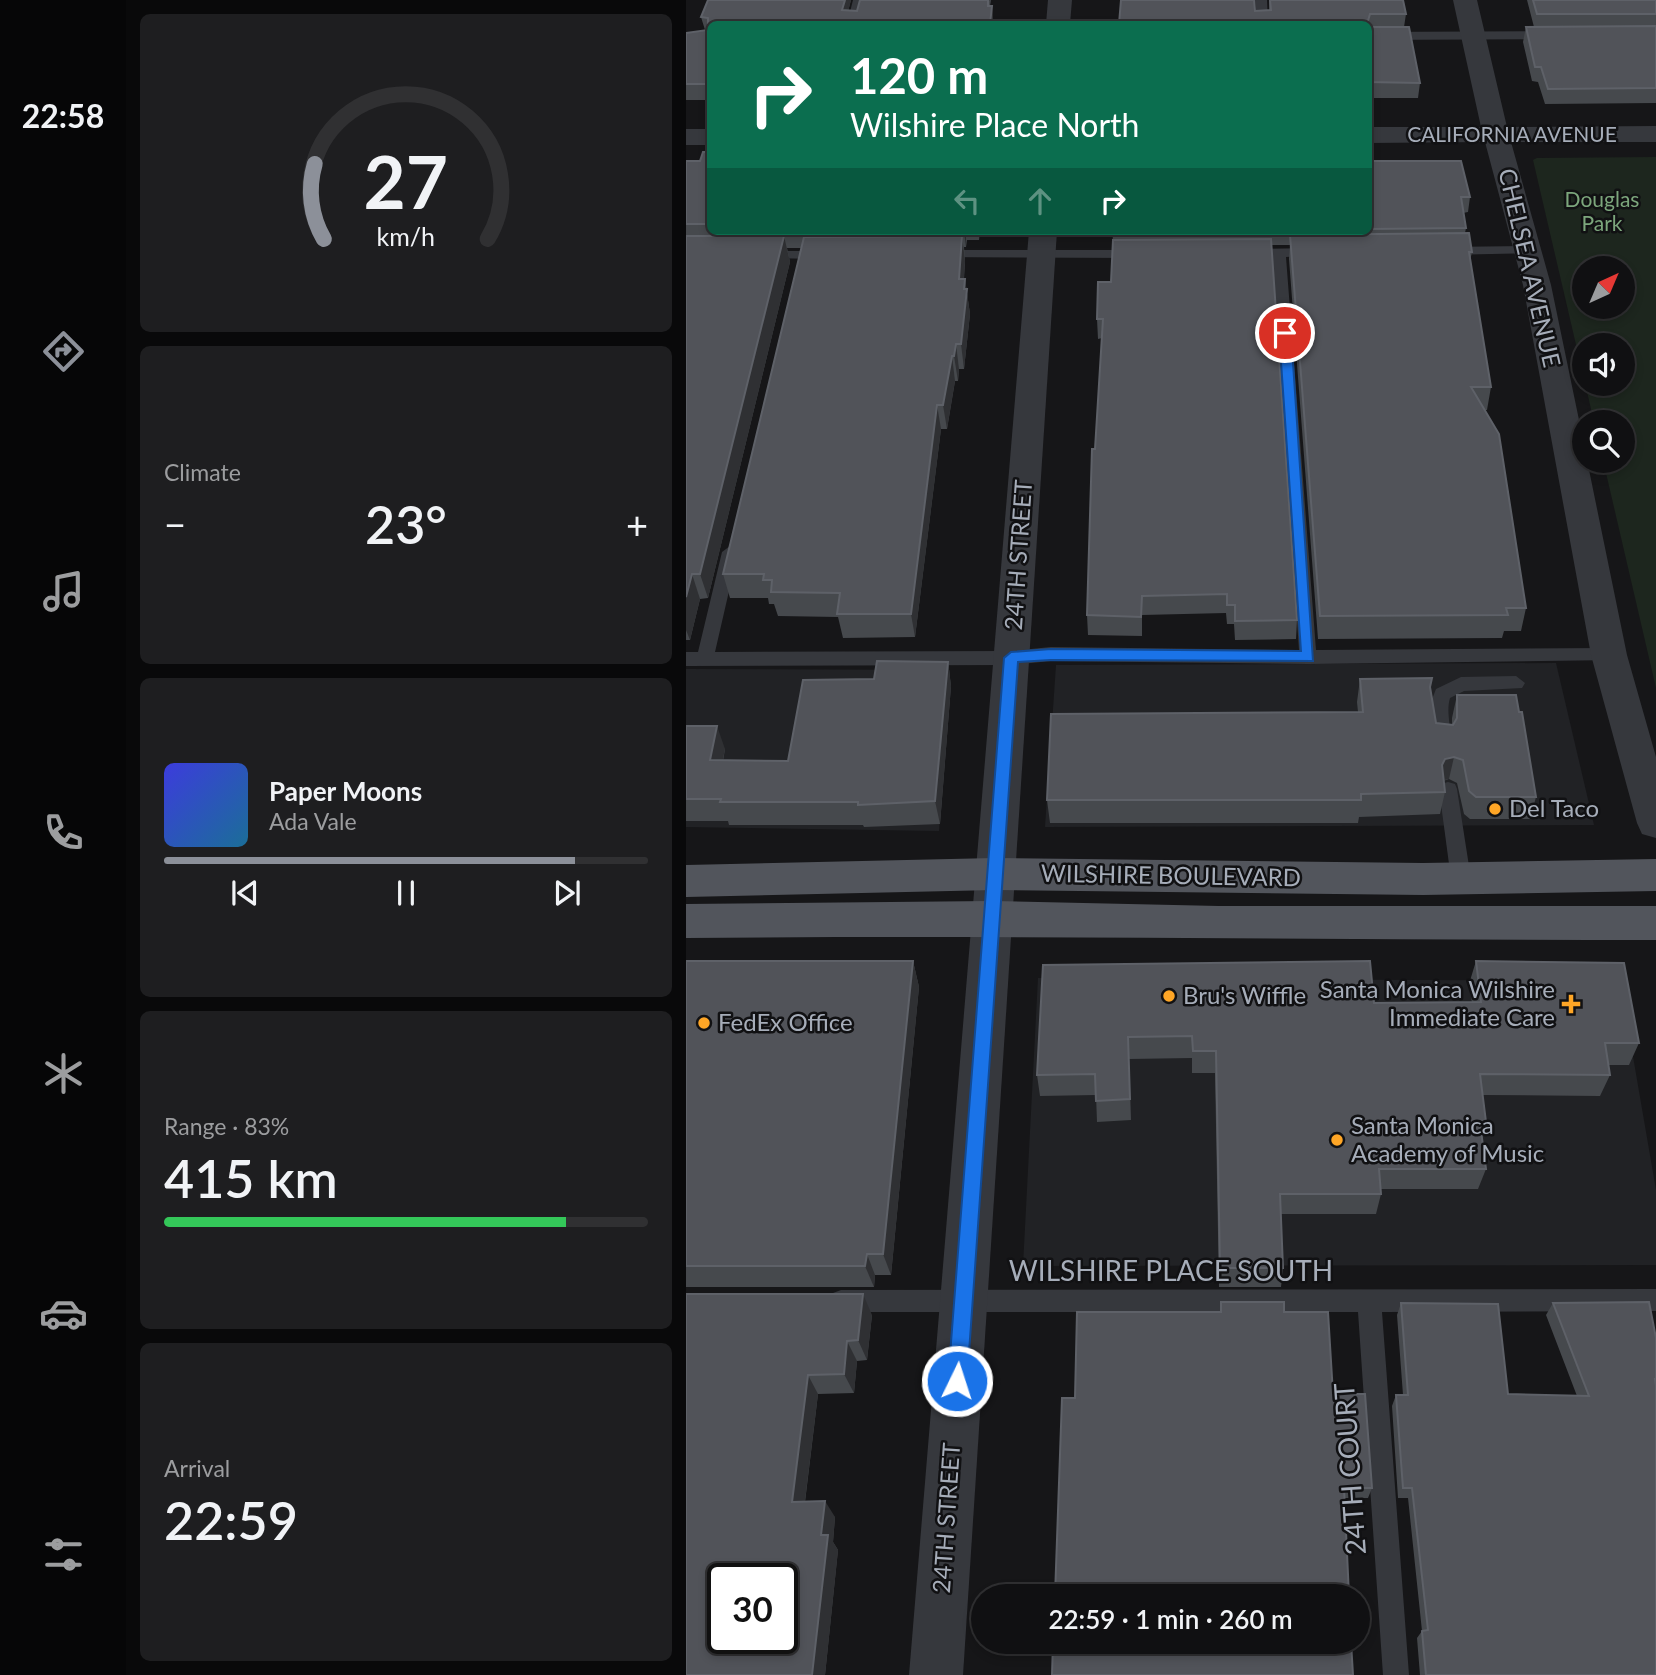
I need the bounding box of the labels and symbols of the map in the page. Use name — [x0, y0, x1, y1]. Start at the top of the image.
street label: CALIFORNIA AVENUE — [1407, 121, 1617, 146]
street label: CHELSEA AVENUE — [1493, 165, 1567, 370]
park label: Douglas Park — [1565, 186, 1639, 235]
north arrow — [1572, 256, 1634, 318]
pin — [1255, 303, 1315, 363]
street label: 24TH STREET — [998, 479, 1037, 631]
place label: Del Taco — [1509, 793, 1599, 822]
marker: Del Taco — [1487, 801, 1503, 817]
street label: WILSHIRE BOULEVARD — [1041, 858, 1301, 891]
place label: Santa Monica Wilshire Immediate Care — [1320, 974, 1555, 1031]
place label: Bru's Wiffle — [1183, 980, 1306, 1009]
marker: Bru's Wiffle — [1161, 988, 1177, 1004]
marker: Santa Monica Wilshire Immediate Care — [1561, 994, 1581, 1014]
place label: FedEx Office — [718, 1007, 853, 1036]
marker: FedEx Office — [696, 1015, 712, 1031]
place label: Santa Monica Academy of Music — [1351, 1110, 1544, 1167]
marker: Santa Monica Academy of Music — [1329, 1132, 1345, 1148]
street label: WILSHIRE PLACE SOUTH — [1009, 1253, 1333, 1287]
position arrow — [920, 1344, 994, 1418]
street label: 24TH COURT — [1326, 1381, 1372, 1556]
street label: 24TH STREET — [926, 1442, 965, 1594]
speed limit sign: 30 — [707, 1563, 798, 1654]

